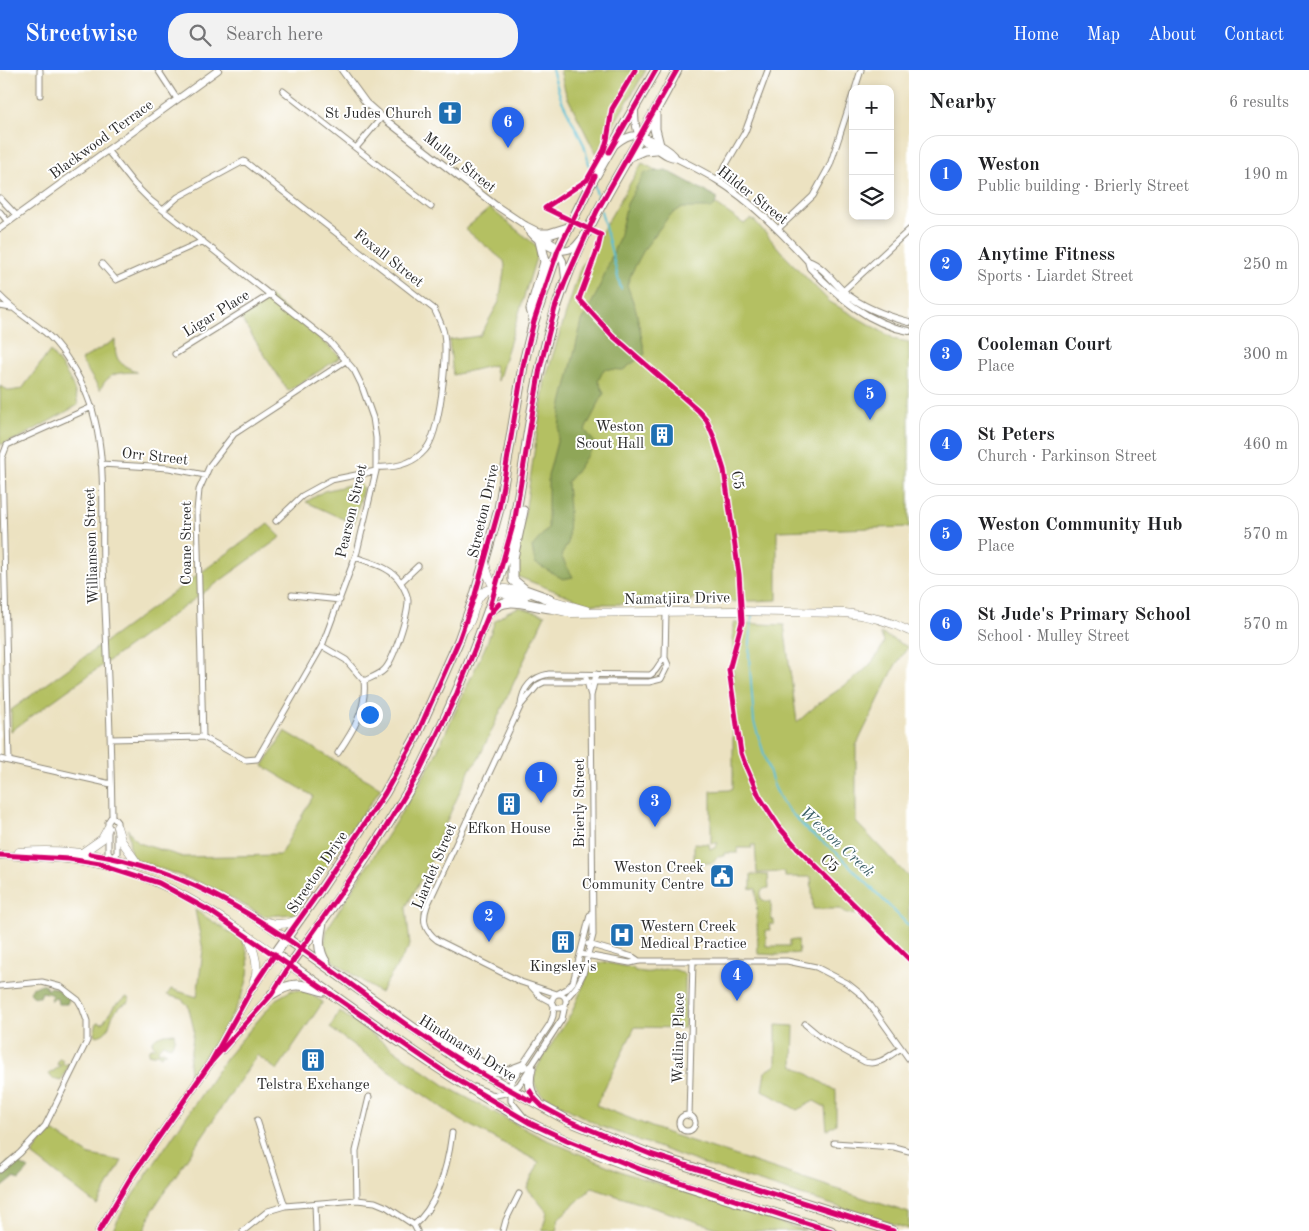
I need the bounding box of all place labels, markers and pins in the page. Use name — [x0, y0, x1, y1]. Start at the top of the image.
church icon: St Judes Church — [437, 100, 463, 126]
place label: St Judes Church — [325, 107, 432, 122]
pin: 6 — [492, 107, 524, 148]
pin: 5 — [854, 379, 886, 420]
place label: Weston Scout Hall — [576, 420, 644, 452]
building icon: Weston Scout Hall — [649, 422, 675, 448]
pin: 1 — [525, 762, 557, 803]
pin: 3 — [639, 786, 671, 827]
building icon: Efkon House — [496, 791, 522, 817]
place label: Efkon House — [467, 822, 551, 837]
place label: Weston Creek Community Centre — [582, 861, 704, 893]
public building icon: Weston Creek Community Centre — [709, 863, 735, 889]
pin: 2 — [473, 901, 505, 942]
place label: Western Creek Medical Practice — [640, 920, 747, 952]
hospital icon: Western Creek Medical Practice — [609, 922, 635, 948]
building icon: Kingsley's — [550, 929, 576, 955]
place label: Kingsley's — [529, 960, 597, 975]
pin: 4 — [721, 960, 753, 1001]
building icon: Telstra Exchange — [300, 1047, 326, 1073]
place label: Telstra Exchange — [256, 1078, 370, 1093]

